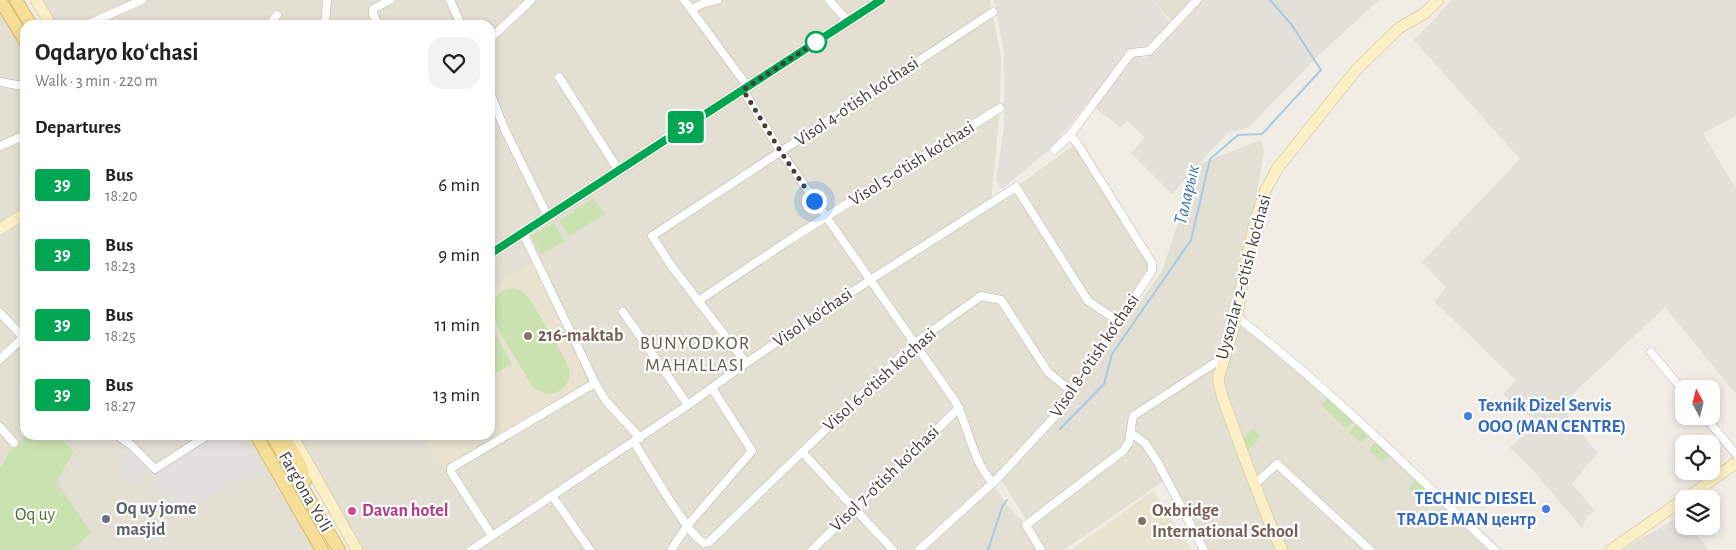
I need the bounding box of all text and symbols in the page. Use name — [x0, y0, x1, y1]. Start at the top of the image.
unlabelled marker — [805, 31, 827, 53]
button: heart — [428, 37, 480, 89]
text: Oqdaryo koʻchasi — [35, 41, 199, 65]
street label: Visol 4-o'tish ko'chasi — [792, 54, 922, 150]
text: Walk · 3 min · 220 m — [35, 73, 158, 89]
line badge: 39 — [664, 111, 708, 143]
text: Departures — [35, 118, 121, 137]
text: 39 — [678, 118, 694, 136]
street label: Visol 5-o'tish ko'chasi — [846, 118, 978, 210]
water label: Таларык — [1171, 163, 1203, 227]
text: Bus — [105, 166, 133, 185]
text: 39 — [54, 176, 71, 194]
text: 6 min — [438, 176, 480, 195]
text: 18:20 — [105, 188, 137, 204]
your location — [802, 189, 827, 214]
street label: Uysozlar 2-o'tish ko'chasi — [1213, 193, 1275, 361]
text: Bus — [105, 236, 133, 255]
text: 39 — [54, 246, 71, 264]
text: 9 min — [438, 246, 480, 265]
text: 18:23 — [105, 258, 136, 274]
street label: Visol ko'chasi — [770, 285, 856, 351]
street label: Visol 8-o'tish ko'chasi — [1047, 291, 1143, 421]
text: Bus — [105, 306, 133, 325]
text: 39 — [54, 316, 71, 334]
text: 11 min — [434, 316, 480, 335]
street label: Visol 6-o'tish ko'chasi — [820, 325, 940, 435]
place label: 216-maktab — [538, 327, 623, 345]
text: 18:25 — [105, 328, 136, 344]
marker: 216-maktab — [522, 330, 534, 342]
district label: BUNYODKOR MAHALLASI — [640, 334, 750, 375]
text: Bus — [105, 376, 133, 395]
north arrow — [1675, 380, 1720, 425]
map controls — [1675, 380, 1720, 535]
text: 39 — [54, 386, 71, 404]
text: 13 min — [433, 386, 480, 405]
place label: Texnik Dizel Servis OOO (MAN CENTRE) — [1478, 397, 1626, 436]
text: 18:27 — [105, 398, 136, 414]
marker: Texnik Dizel Servis OOO (MAN CENTRE) — [1462, 410, 1474, 422]
street label: Visol 7-o'tish ko'chasi — [827, 423, 943, 535]
button: locate — [1675, 435, 1720, 480]
street label: Farg'ona Yo'li — [275, 449, 335, 535]
place label: TECHNIC DIESEL TRADE MAN центр — [1397, 490, 1536, 529]
button: layers — [1675, 490, 1720, 535]
place label: Oq uy jome masjid — [116, 500, 197, 539]
place label: Davan hotel — [362, 502, 448, 520]
place label: Oxbridge International School — [1152, 502, 1298, 541]
marker: TECHNIC DIESEL TRADE MAN центр — [1540, 503, 1552, 515]
marker: Davan hotel — [346, 505, 358, 517]
park label: Oq uy — [15, 506, 55, 524]
marker: Oq uy jome masjid — [100, 513, 112, 525]
marker: Oxbridge International School — [1136, 515, 1148, 527]

